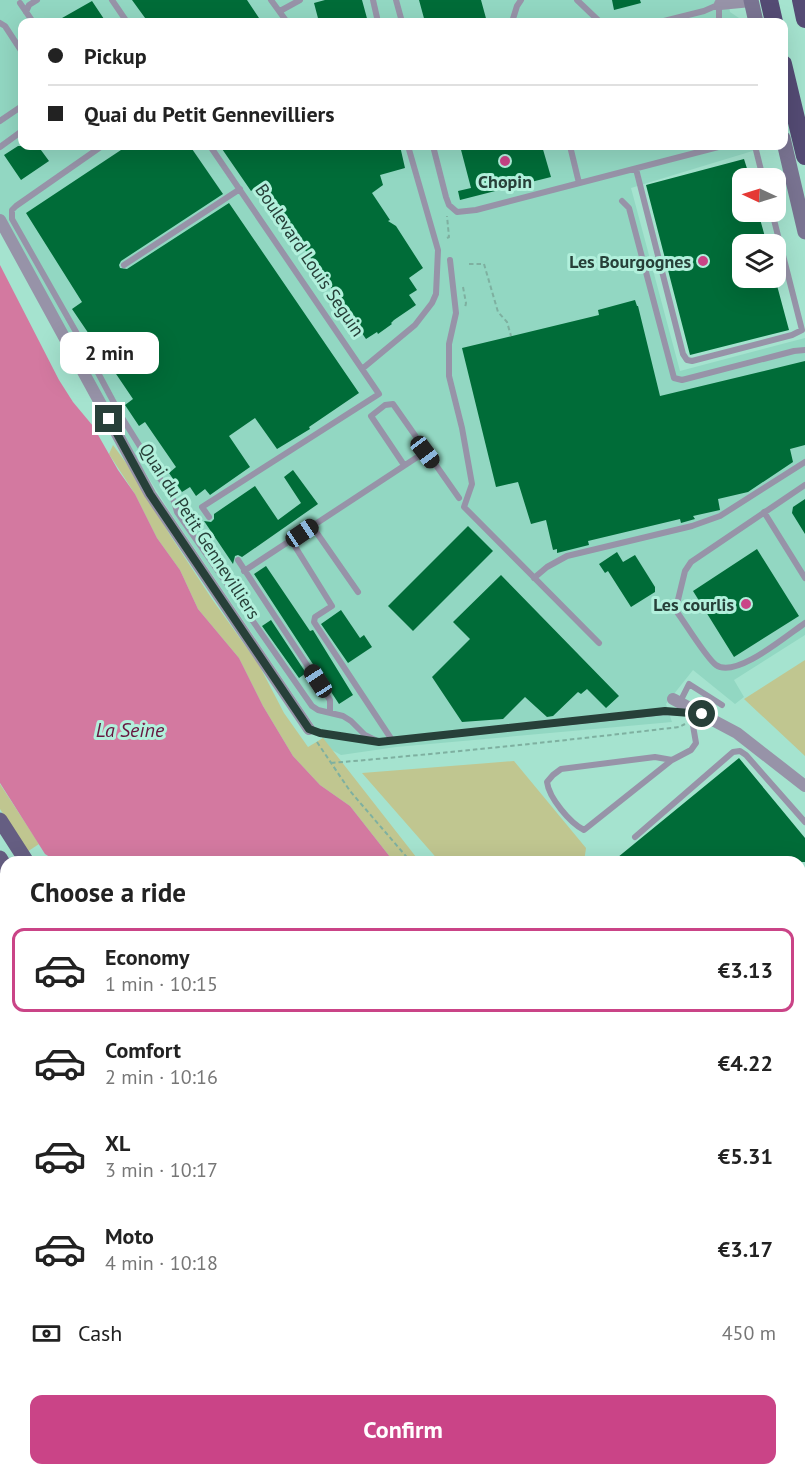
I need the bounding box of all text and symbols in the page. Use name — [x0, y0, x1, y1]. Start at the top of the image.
text: Pickup — [84, 42, 147, 70]
text: Quai du Petit Gennevilliers — [84, 100, 335, 128]
marker: Chopin — [498, 154, 512, 168]
north arrow — [732, 168, 786, 222]
map controls — [732, 168, 786, 288]
place label: Chopin — [478, 170, 532, 193]
street label: Boulevard Louis Seguin — [250, 179, 370, 341]
button: layers — [732, 234, 786, 288]
place label: Les Bourgognes — [569, 250, 691, 273]
marker: Les Bourgognes — [696, 254, 710, 268]
callout: 2 min — [60, 332, 158, 374]
text: 2 min — [85, 340, 134, 366]
route end — [95, 405, 122, 432]
car — [407, 432, 443, 472]
street label: Quai du Petit Gennevilliers — [134, 439, 266, 623]
car — [282, 515, 322, 551]
place label: Les courlis — [653, 593, 734, 616]
marker: Les courlis — [739, 597, 753, 611]
car — [301, 661, 335, 701]
route start — [688, 700, 715, 727]
water label: La Seine — [96, 717, 165, 743]
text: Choose a ride — [30, 875, 186, 909]
icon: car — [33, 943, 87, 997]
text: Economy — [105, 943, 189, 971]
text: €3.13 — [718, 956, 773, 984]
text: 1 min · 10:15 — [105, 971, 218, 997]
icon: car — [33, 1036, 87, 1090]
text: Comfort — [105, 1036, 181, 1064]
text: €4.22 — [718, 1049, 773, 1077]
text: 2 min · 10:16 — [105, 1064, 218, 1090]
icon: car — [33, 1129, 87, 1183]
text: XL — [105, 1129, 130, 1157]
text: €5.31 — [718, 1142, 773, 1170]
text: 3 min · 10:17 — [105, 1157, 218, 1183]
icon: car — [33, 1222, 87, 1276]
text: Moto — [105, 1222, 154, 1250]
text: €3.17 — [718, 1235, 773, 1263]
text: 4 min · 10:18 — [105, 1250, 218, 1276]
icon: cash — [30, 1317, 63, 1350]
text: Cash — [78, 1319, 122, 1347]
text: 450 m — [722, 1320, 776, 1346]
button: Confirm — [30, 1395, 776, 1464]

